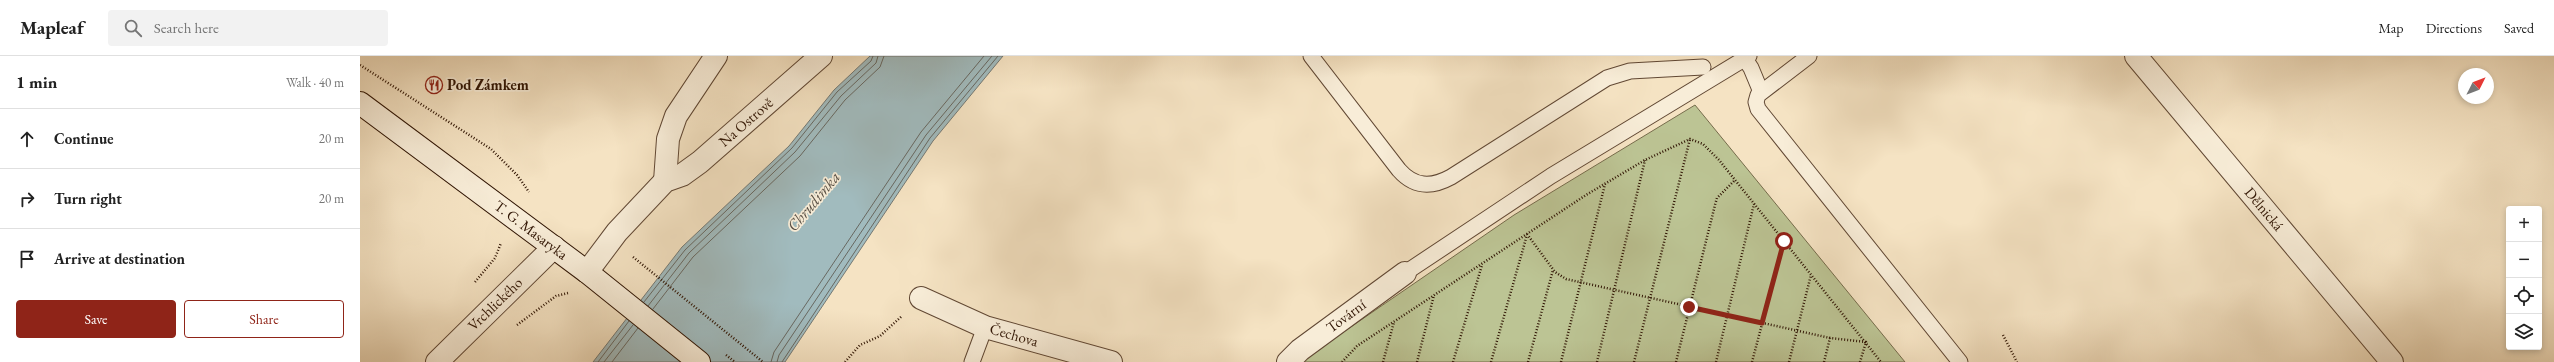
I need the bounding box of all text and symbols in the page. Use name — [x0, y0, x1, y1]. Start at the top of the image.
search box — [108, 10, 388, 46]
text: Mapleaf — [20, 15, 84, 40]
icon: search — [122, 17, 144, 39]
text: Search here — [154, 18, 219, 37]
text: Map — [2378, 19, 2404, 37]
text: Directions — [2426, 19, 2482, 37]
text: Saved — [2504, 19, 2534, 37]
north arrow — [2458, 68, 2494, 104]
text: 1 min — [16, 71, 57, 93]
text: Walk · 40 m — [286, 74, 344, 91]
restaurant icon: Pod Zámkem — [424, 75, 444, 95]
place label: Pod Zámkem — [447, 75, 529, 94]
street label: Na Ostrově — [714, 93, 777, 150]
icon: ahead — [16, 128, 38, 150]
text: Continue — [54, 129, 114, 148]
text: 20 m — [319, 130, 344, 147]
water label: Chrudimka — [782, 167, 845, 236]
street label: Dělnická — [2241, 183, 2288, 235]
icon: right — [16, 188, 38, 210]
text: Turn right — [54, 189, 122, 208]
text: 20 m — [319, 190, 344, 207]
street label: T. G. Masaryka — [491, 196, 572, 263]
map controls — [2506, 206, 2542, 350]
button: + — [2506, 206, 2542, 242]
route start — [1775, 232, 1793, 250]
button: − — [2506, 242, 2542, 278]
icon: arrive — [16, 248, 38, 270]
text: Arrive at destination — [54, 249, 185, 268]
street label: Vrchlického — [463, 273, 526, 334]
button: locate — [2506, 278, 2542, 314]
street label: Tovární — [1322, 295, 1370, 336]
route end — [1680, 298, 1698, 316]
button: Save — [16, 300, 176, 338]
button: Share — [184, 300, 344, 338]
button: layers — [2506, 314, 2542, 350]
street label: Čechova — [988, 319, 1041, 351]

